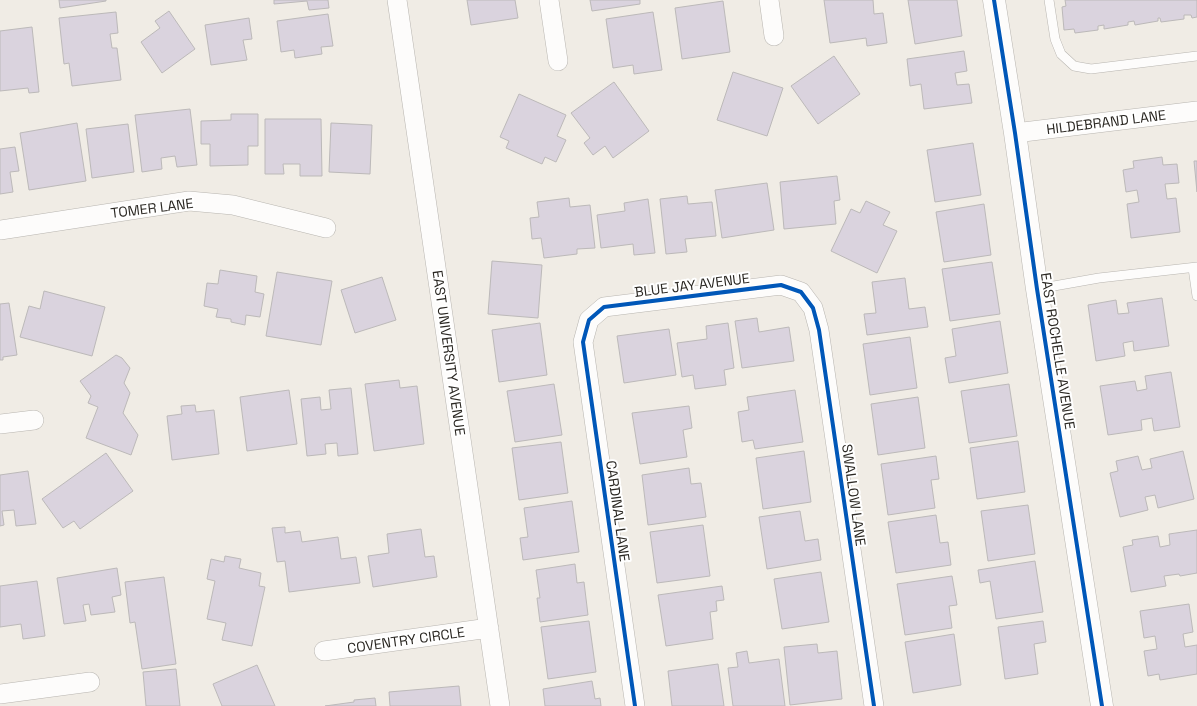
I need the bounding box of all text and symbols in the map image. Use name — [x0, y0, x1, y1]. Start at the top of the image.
street label: HILDEBRAND LANE — [1045, 106, 1167, 138]
street label: TOMER LANE — [110, 194, 195, 222]
street label: EAST UNIVERSITY AVENUE — [428, 269, 470, 437]
street label: BLUE JAY AVENUE — [633, 269, 751, 301]
street label: EAST ROCHELLE AVENUE — [1037, 271, 1079, 431]
street label: SWALLOW LANE — [838, 443, 870, 547]
street label: CARDINAL LANE — [602, 459, 634, 563]
street label: COVENTRY CIRCLE — [346, 623, 466, 657]

